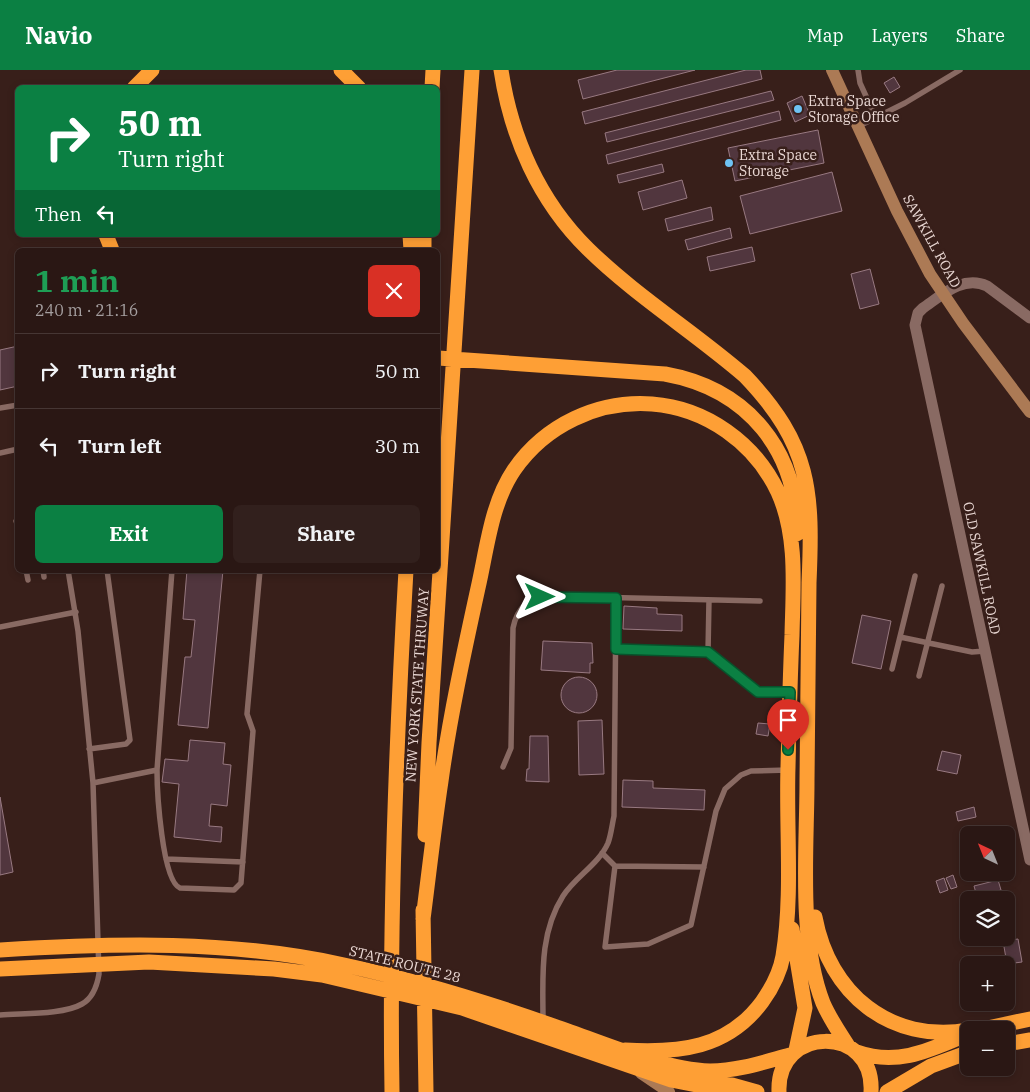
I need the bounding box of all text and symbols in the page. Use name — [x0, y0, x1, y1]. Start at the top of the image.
text: Navio — [25, 19, 93, 51]
text: Map — [807, 24, 844, 47]
text: Layers — [872, 24, 928, 47]
text: Share — [956, 24, 1005, 47]
place label: Extra Space Storage Office — [808, 92, 899, 126]
text: 50 m — [118, 100, 202, 146]
marker: Extra Space Storage Office — [792, 103, 804, 115]
icon: right — [35, 105, 100, 170]
text: Turn right — [118, 144, 225, 173]
place label: Extra Space Storage — [739, 146, 817, 180]
marker: Extra Space Storage — [723, 157, 735, 169]
street label: SAWKILL ROAD — [899, 191, 965, 291]
icon: left — [92, 200, 120, 228]
text: Then — [35, 202, 82, 226]
text: 1 min — [35, 261, 119, 300]
button: close — [368, 265, 420, 317]
text: 240 m · 21:16 — [35, 300, 138, 320]
icon: right — [35, 357, 63, 385]
text: Turn right — [78, 359, 176, 383]
text: 50 m — [375, 359, 420, 383]
icon: left — [35, 432, 63, 460]
text: Turn left — [78, 434, 161, 458]
text: 30 m — [375, 434, 420, 458]
street label: OLD SAWKILL ROAD — [959, 500, 1005, 636]
button: Exit — [35, 505, 223, 563]
button: Share — [233, 505, 420, 563]
position arrow — [513, 570, 565, 622]
street label: NEW YORK STATE THRUWAY — [401, 587, 433, 783]
pin — [767, 699, 809, 750]
icon: arrive — [774, 706, 802, 734]
north arrow — [960, 826, 1015, 881]
map controls — [960, 826, 1015, 1076]
button: layers — [960, 891, 1015, 946]
street label: STATE ROUTE 28 — [347, 941, 463, 987]
button: + — [960, 956, 1015, 1011]
button: − — [960, 1021, 1015, 1076]

